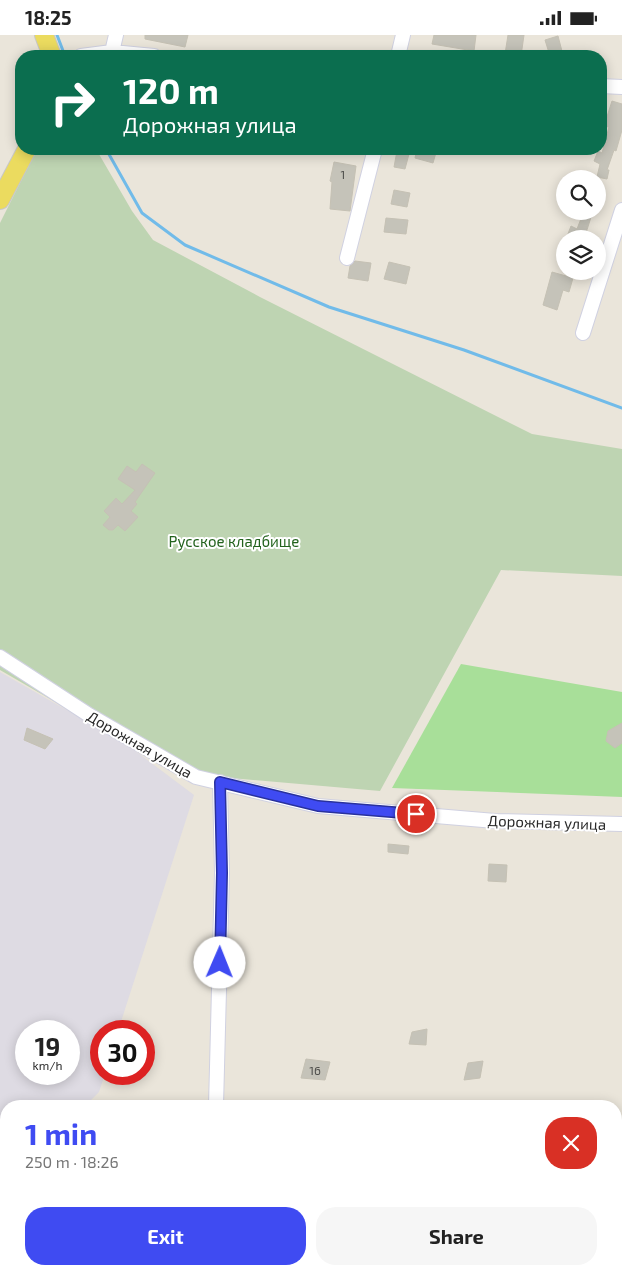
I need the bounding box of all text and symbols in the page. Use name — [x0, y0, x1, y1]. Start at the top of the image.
text: 18:25 — [25, 6, 71, 29]
text: 120 m — [123, 69, 219, 111]
icon: right — [40, 70, 105, 135]
text: Дорожная улица — [123, 111, 297, 137]
house number: 1 — [341, 167, 345, 181]
map controls — [556, 170, 606, 280]
button: search — [556, 170, 606, 220]
button: layers — [556, 230, 606, 280]
park label: Русское кладбище — [169, 532, 299, 551]
street label: Дорожная улица — [84, 707, 196, 782]
pin — [395, 793, 437, 835]
icon: arrive — [402, 800, 430, 828]
street label: Дорожная улица — [487, 811, 607, 834]
position arrow — [193, 936, 245, 988]
speed limit sign: 30 — [90, 1020, 155, 1085]
text: 19 — [35, 1031, 60, 1061]
text: km/h — [33, 1058, 62, 1072]
house number: 16 — [309, 1063, 321, 1077]
text: 1 min — [25, 1115, 97, 1151]
button: close — [545, 1117, 597, 1169]
text: 250 m · 18:26 — [25, 1152, 119, 1171]
button: Exit — [25, 1207, 306, 1265]
button: Share — [316, 1207, 597, 1265]

